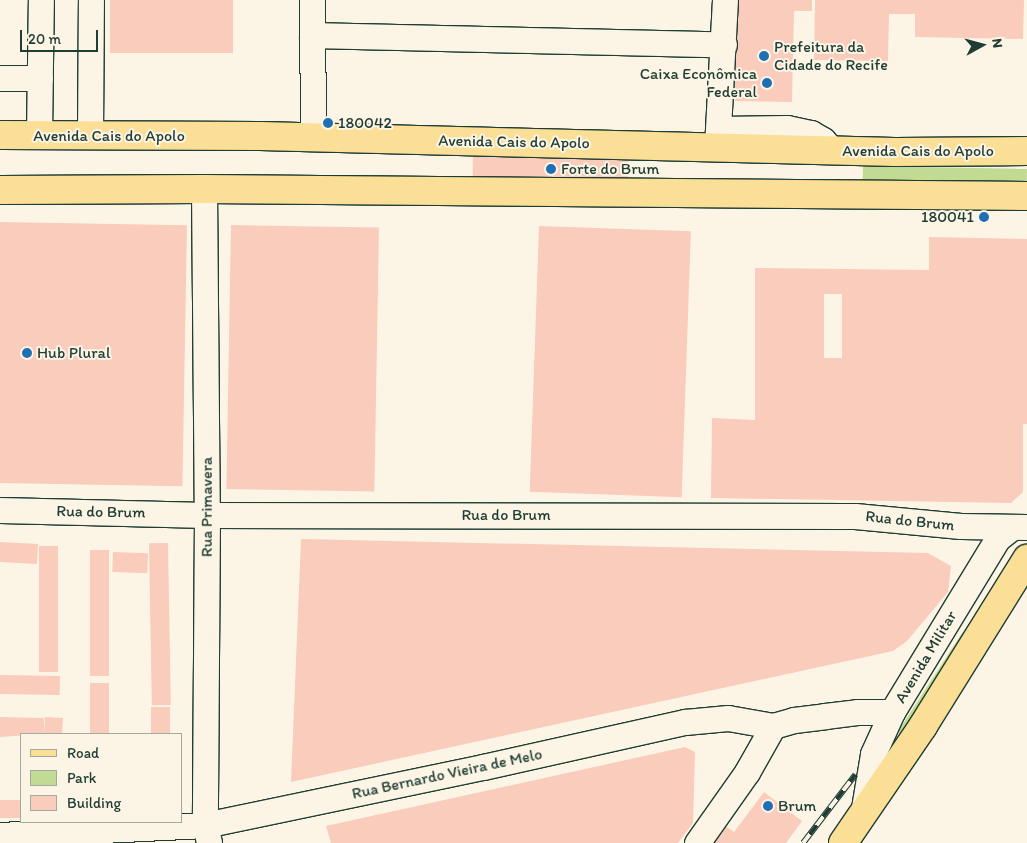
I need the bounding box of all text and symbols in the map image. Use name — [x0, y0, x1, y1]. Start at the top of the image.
scale bar — [22, 20, 100, 52]
north arrow — [957, 20, 1007, 70]
text: 20 m — [28, 30, 61, 48]
place label: Prefeitura da Cidade do Recife — [774, 37, 888, 75]
text: N — [988, 37, 1006, 49]
marker: Prefeitura da Cidade do Recife — [758, 50, 770, 62]
place label: Caixa Econômica Federal — [640, 64, 757, 102]
marker: Caixa Econômica Federal — [761, 77, 773, 89]
place label: 180042 — [338, 113, 392, 133]
marker: 180042 — [322, 117, 334, 129]
street label: Avenida Cais do Apolo — [33, 126, 185, 146]
street label: Avenida Cais do Apolo — [438, 131, 590, 153]
street label: Avenida Cais do Apolo — [842, 141, 994, 161]
place label: Forte do Brum — [561, 159, 659, 179]
marker: Forte do Brum — [545, 163, 557, 175]
place label: 180041 — [921, 207, 974, 227]
marker: 180041 — [978, 211, 990, 223]
place label: Hub Plural — [37, 343, 110, 363]
marker: Hub Plural — [21, 347, 33, 359]
street label: Rua Primavera — [197, 457, 217, 557]
street label: Rua do Brum — [56, 502, 146, 522]
street label: Rua do Brum — [461, 505, 551, 525]
street label: Rua do Brum — [865, 507, 955, 535]
street label: Avenida Militar — [891, 607, 961, 707]
legend — [20, 733, 182, 823]
text: Road — [67, 744, 99, 762]
street label: Rua Bernardo Vieira de Melo — [350, 744, 544, 804]
text: Park — [67, 769, 97, 787]
text: Building — [67, 794, 121, 812]
place label: Brum — [778, 796, 816, 816]
marker: Brum — [762, 800, 774, 812]

